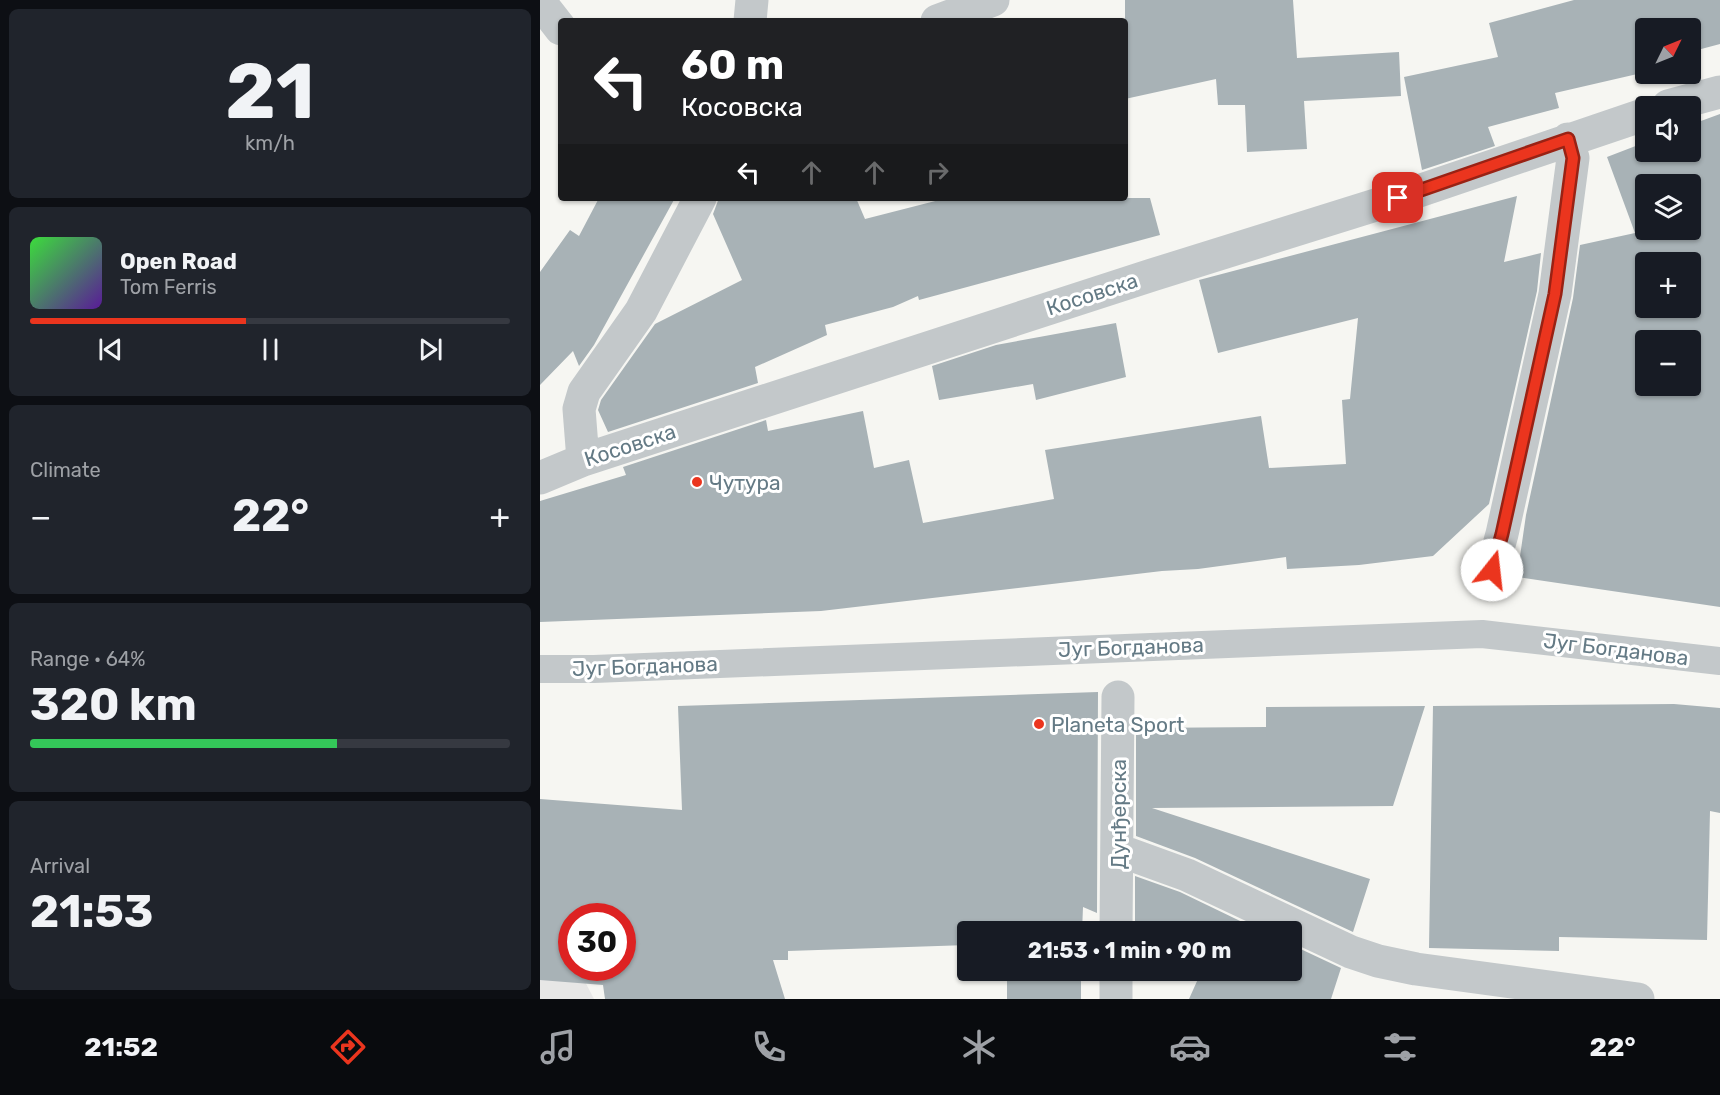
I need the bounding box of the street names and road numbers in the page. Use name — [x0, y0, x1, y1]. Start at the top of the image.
street label: Косовска — [1043, 267, 1141, 321]
street label: Косовска — [581, 418, 679, 472]
street label: Југ Богданова — [1542, 628, 1690, 670]
street label: Југ Богданова — [1058, 632, 1204, 662]
street label: Југ Богданова — [572, 651, 718, 681]
street label: Дунђерска — [1106, 759, 1131, 869]

